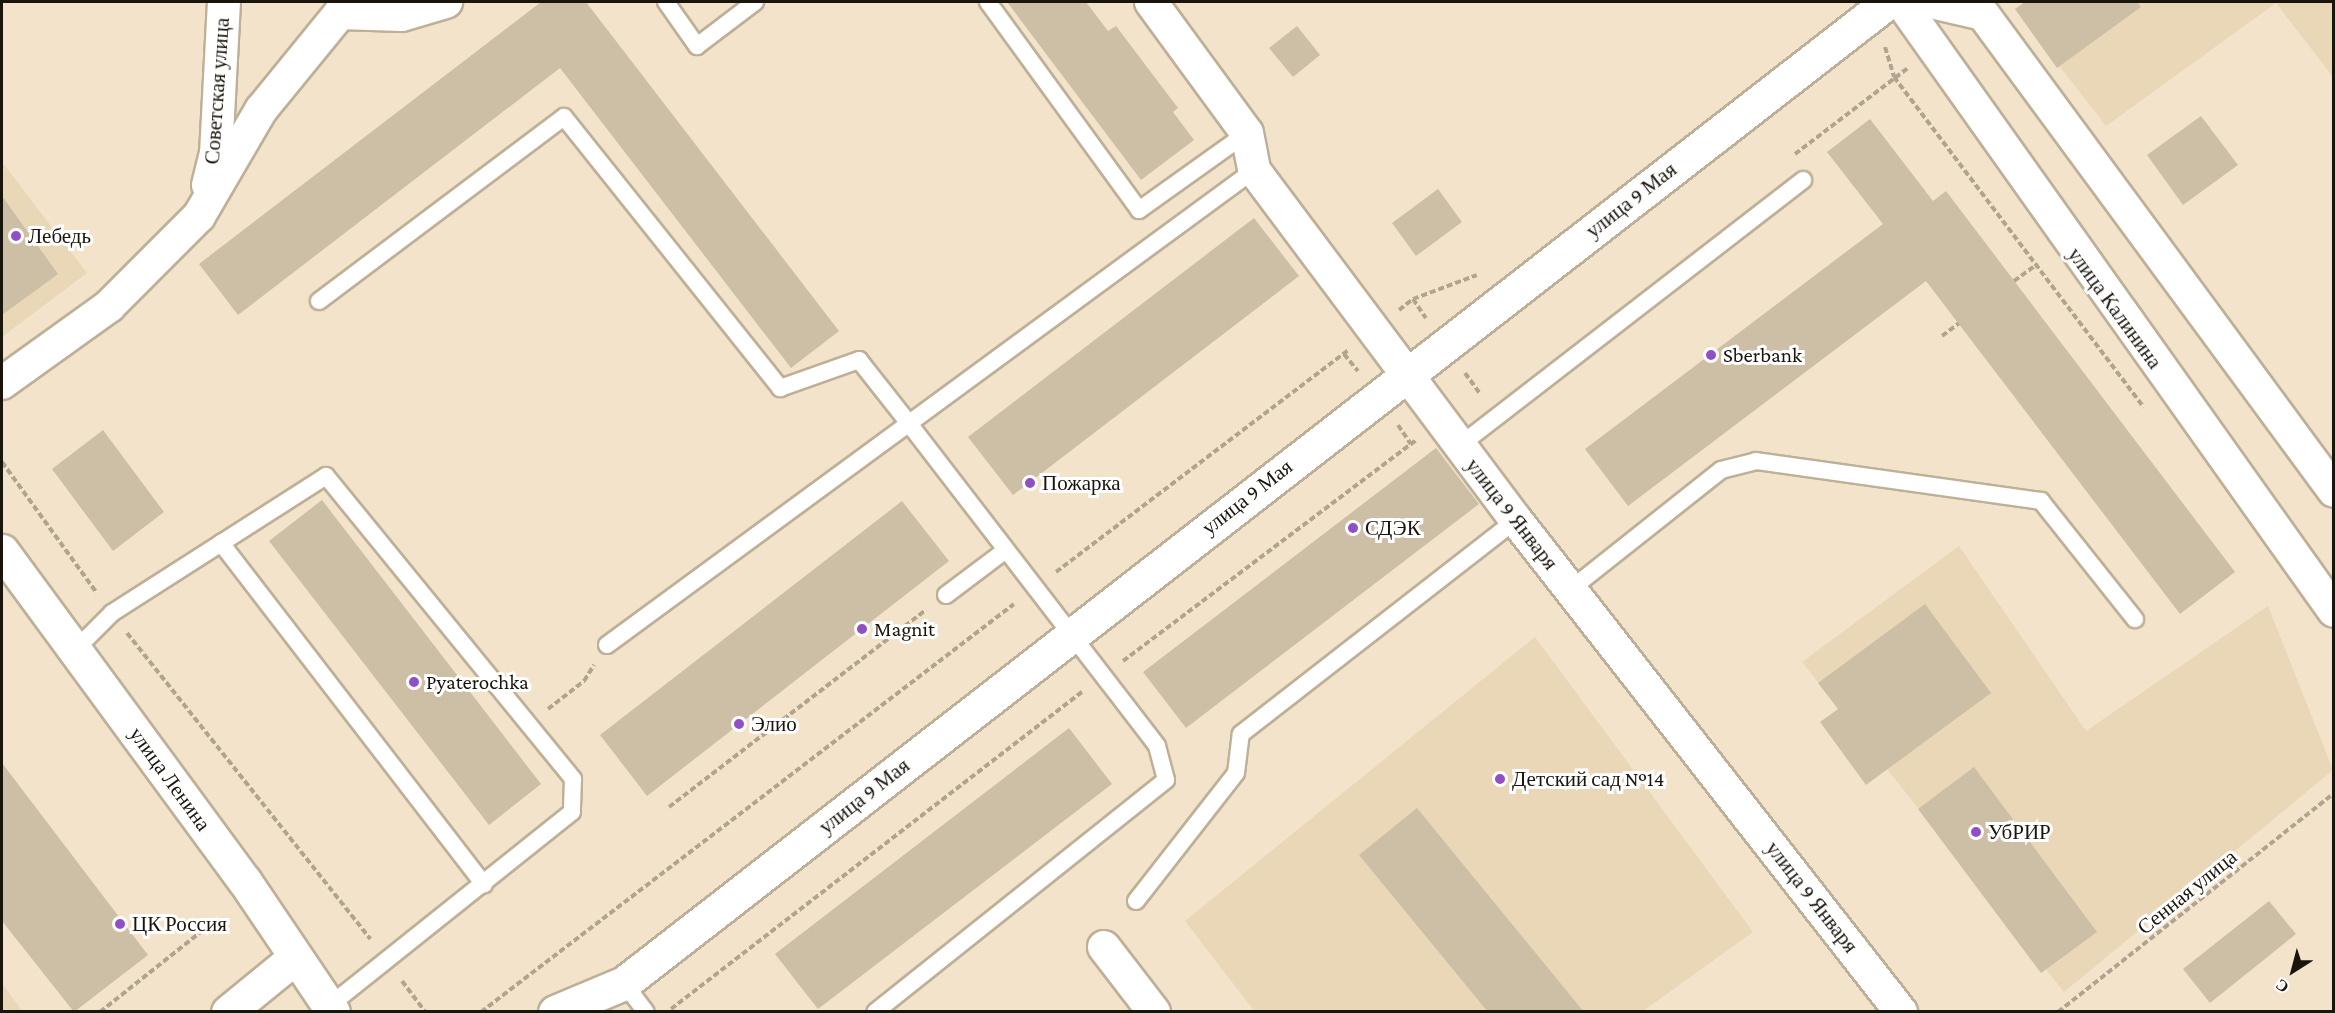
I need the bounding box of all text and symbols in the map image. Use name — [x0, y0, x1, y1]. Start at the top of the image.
street label: Советская улица — [199, 17, 235, 165]
street label: улица 9 Мая — [1581, 157, 1681, 243]
place label: Лебедь — [28, 223, 91, 249]
marker: Лебедь — [9, 229, 23, 243]
street label: улица Калинина — [2063, 242, 2167, 374]
place label: Sberbank — [1723, 342, 1802, 368]
marker: Sberbank — [1704, 348, 1718, 362]
street label: улица 9 Января — [1461, 453, 1563, 575]
street label: улица 9 Мая — [1197, 454, 1297, 540]
place label: Пожарка — [1042, 470, 1121, 496]
marker: Пожарка — [1023, 476, 1037, 490]
place label: СДЭК — [1365, 515, 1421, 541]
marker: СДЭК — [1346, 521, 1360, 535]
place label: Magnit — [874, 616, 935, 642]
marker: Magnit — [855, 622, 869, 636]
place label: Pyaterochka — [426, 669, 529, 695]
marker: Pyaterochka — [407, 675, 421, 689]
place label: Элио — [751, 711, 797, 737]
marker: Элио — [732, 717, 746, 731]
street label: улица Ленина — [124, 722, 216, 836]
street label: улица 9 Мая — [814, 753, 914, 839]
place label: Детский сад №14 — [1512, 766, 1665, 792]
marker: Детский сад №14 — [1493, 772, 1507, 786]
place label: УбРИР — [1988, 819, 2051, 845]
marker: УбРИР — [1969, 825, 1983, 839]
street label: улица 9 Января — [1761, 836, 1863, 958]
street label: Сенная улица — [2132, 844, 2242, 940]
place label: ЦК Россия — [132, 911, 227, 937]
marker: ЦК Россия — [113, 917, 127, 931]
north arrow — [2263, 941, 2323, 1001]
text: С — [2272, 976, 2292, 996]

